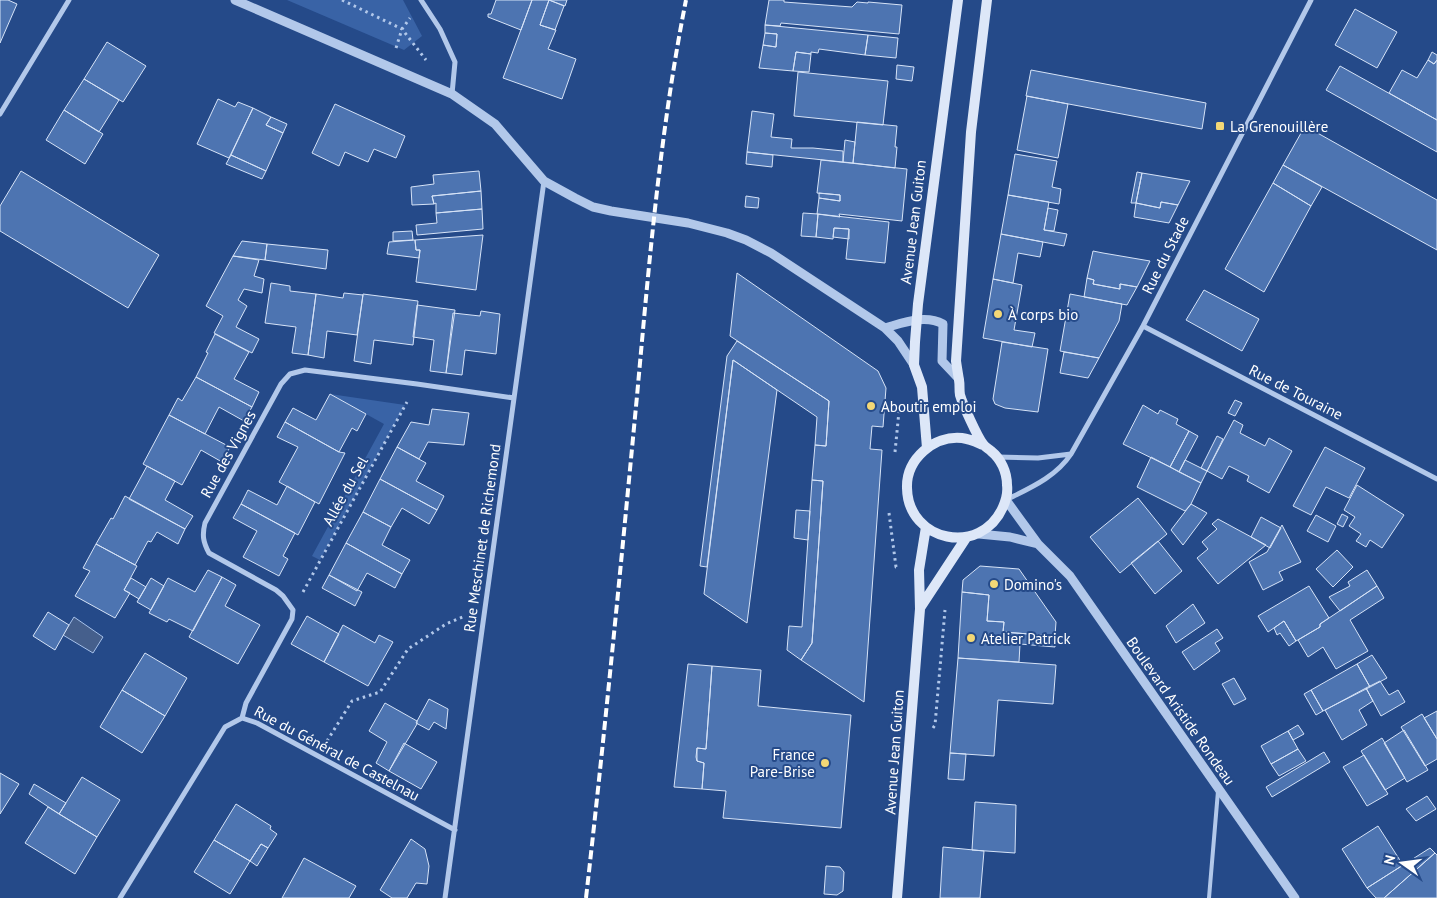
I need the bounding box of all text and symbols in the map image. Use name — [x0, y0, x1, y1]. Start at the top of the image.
place label: La Grenouillère — [1230, 117, 1328, 136]
marker: La Grenouillère — [1214, 120, 1226, 132]
street label: Avenue Jean Guiton — [896, 159, 930, 285]
street label: Rue du Stade — [1137, 213, 1193, 297]
place label: À corps bio — [1008, 305, 1078, 324]
marker: À corps bio — [992, 308, 1004, 320]
street label: Rue de Touraine — [1246, 360, 1346, 424]
place label: Aboutir emploi — [881, 397, 977, 416]
marker: Aboutir emploi — [865, 400, 877, 412]
street label: Rue des Vignes — [196, 407, 260, 501]
street label: Rue Meschinet de Richemond — [459, 443, 505, 633]
street label: Allée du Sel — [318, 452, 372, 529]
place label: Domino's — [1004, 575, 1062, 594]
marker: Domino's — [988, 578, 1000, 590]
place label: Atelier Patrick — [981, 629, 1071, 648]
marker: Atelier Patrick — [965, 632, 977, 644]
street label: Boulevard Aristide Rondeau — [1123, 633, 1239, 789]
street label: Avenue Jean Guiton — [880, 689, 908, 815]
street label: Rue du Général de Castelnau — [251, 701, 423, 805]
place label: France Pare-Brise — [750, 745, 815, 781]
marker: France Pare-Brise — [819, 757, 831, 769]
north arrow — [1377, 838, 1427, 888]
text: N — [1380, 853, 1399, 866]

